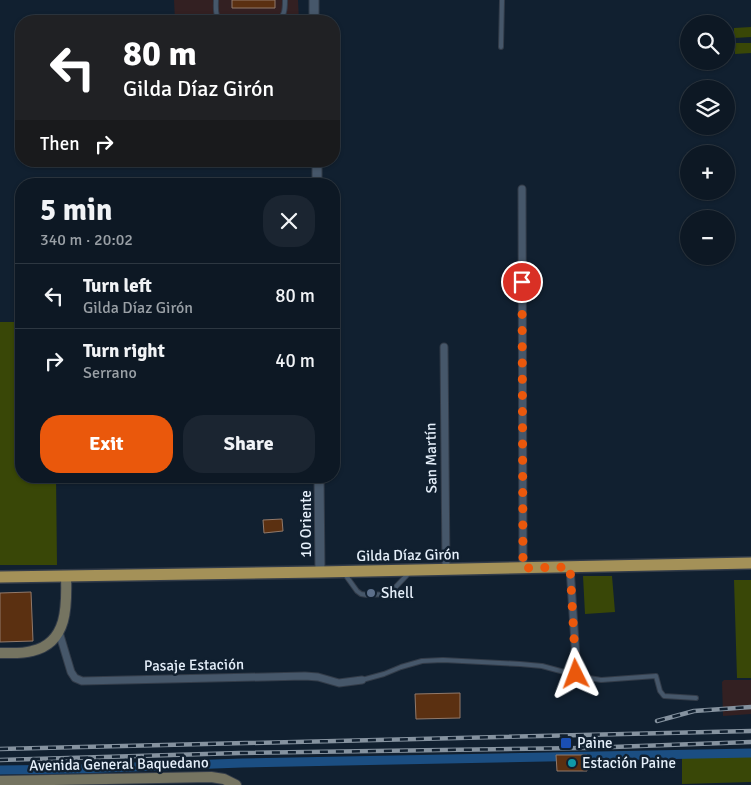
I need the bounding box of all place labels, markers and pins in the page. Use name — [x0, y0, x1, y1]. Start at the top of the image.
pin — [501, 261, 543, 303]
place label: Shell — [381, 584, 414, 602]
marker: Shell — [365, 587, 377, 599]
place label: Paine — [577, 734, 613, 752]
marker: Paine — [559, 736, 573, 750]
place label: Estación Paine — [582, 754, 676, 772]
marker: Estación Paine — [566, 757, 578, 769]

